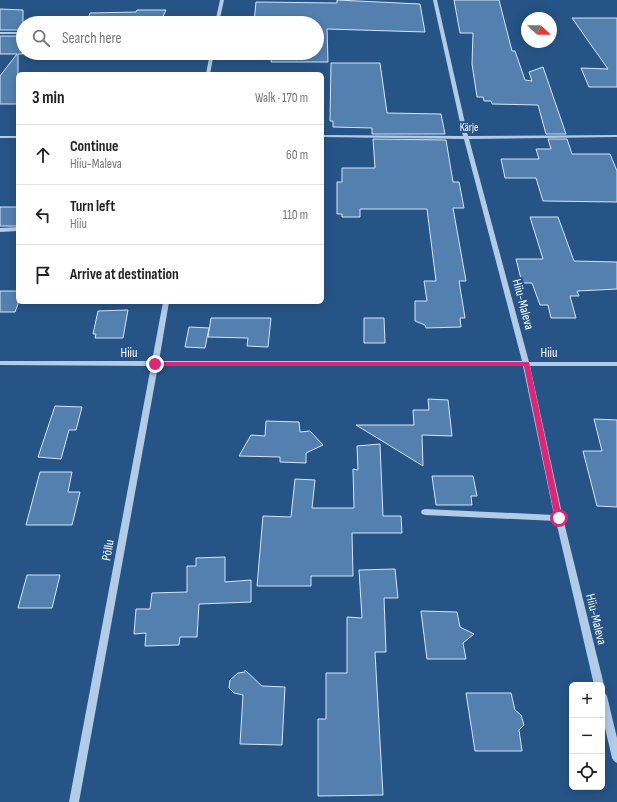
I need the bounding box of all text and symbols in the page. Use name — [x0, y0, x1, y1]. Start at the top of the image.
north arrow — [521, 12, 557, 48]
search box — [16, 16, 324, 60]
icon: search — [30, 27, 52, 49]
text: Search here — [62, 29, 122, 48]
text: 3 min — [32, 88, 65, 108]
text: Walk · 170 m — [255, 90, 308, 106]
street label: Kärje — [460, 121, 478, 134]
text: Continue — [70, 137, 119, 156]
icon: ahead — [32, 144, 54, 166]
text: 60 m — [286, 147, 308, 163]
text: Hiiu-Maleva — [70, 156, 122, 172]
text: Turn left — [70, 197, 115, 216]
icon: left — [32, 204, 54, 226]
text: 110 m — [283, 207, 308, 223]
text: Hiiu — [70, 216, 87, 232]
icon: arrive — [32, 264, 54, 286]
text: Arrive at destination — [70, 265, 179, 284]
street label: Hiiu-Maleva — [509, 277, 537, 331]
street label: Hiiu — [121, 345, 137, 361]
street label: Hiiu — [541, 345, 557, 361]
route end — [146, 355, 164, 373]
route start — [550, 509, 568, 527]
street label: Põllu — [98, 538, 118, 562]
street label: Hiiu-Maleva — [582, 592, 610, 646]
map controls — [569, 682, 605, 790]
button: + — [569, 682, 605, 718]
button: − — [569, 718, 605, 754]
button: locate — [569, 754, 605, 790]

